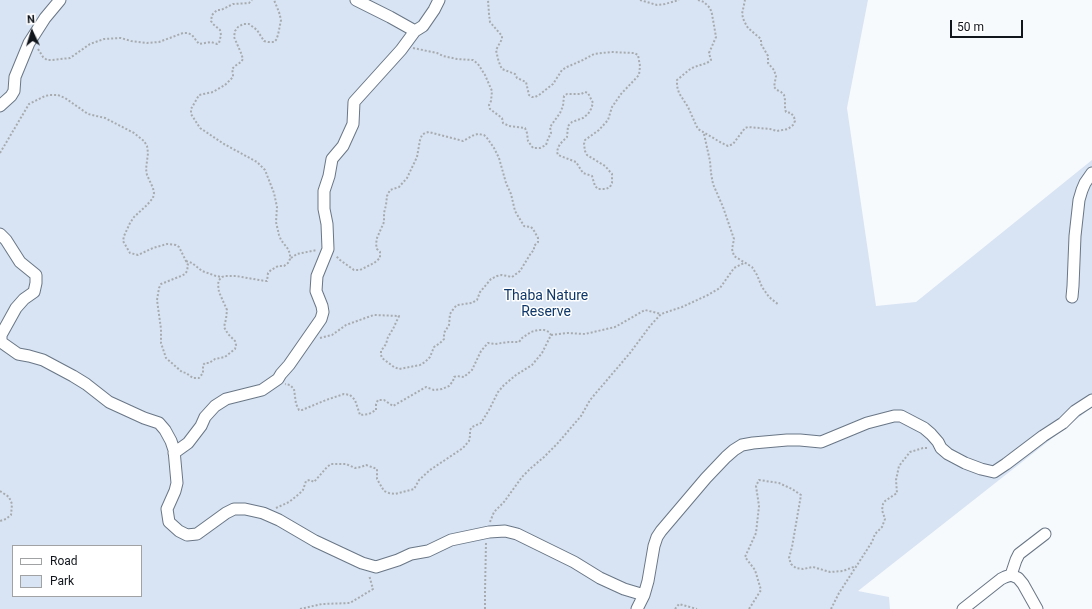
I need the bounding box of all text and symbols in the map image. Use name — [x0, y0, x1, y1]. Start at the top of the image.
north arrow — [12, 12, 52, 52]
scale bar — [952, 12, 1025, 38]
text: N — [27, 13, 35, 26]
text: 50 m — [957, 20, 984, 34]
park label: Thaba Nature Reserve — [504, 288, 588, 320]
legend — [12, 545, 142, 597]
text: Road — [50, 554, 78, 568]
text: Park — [50, 574, 74, 588]

